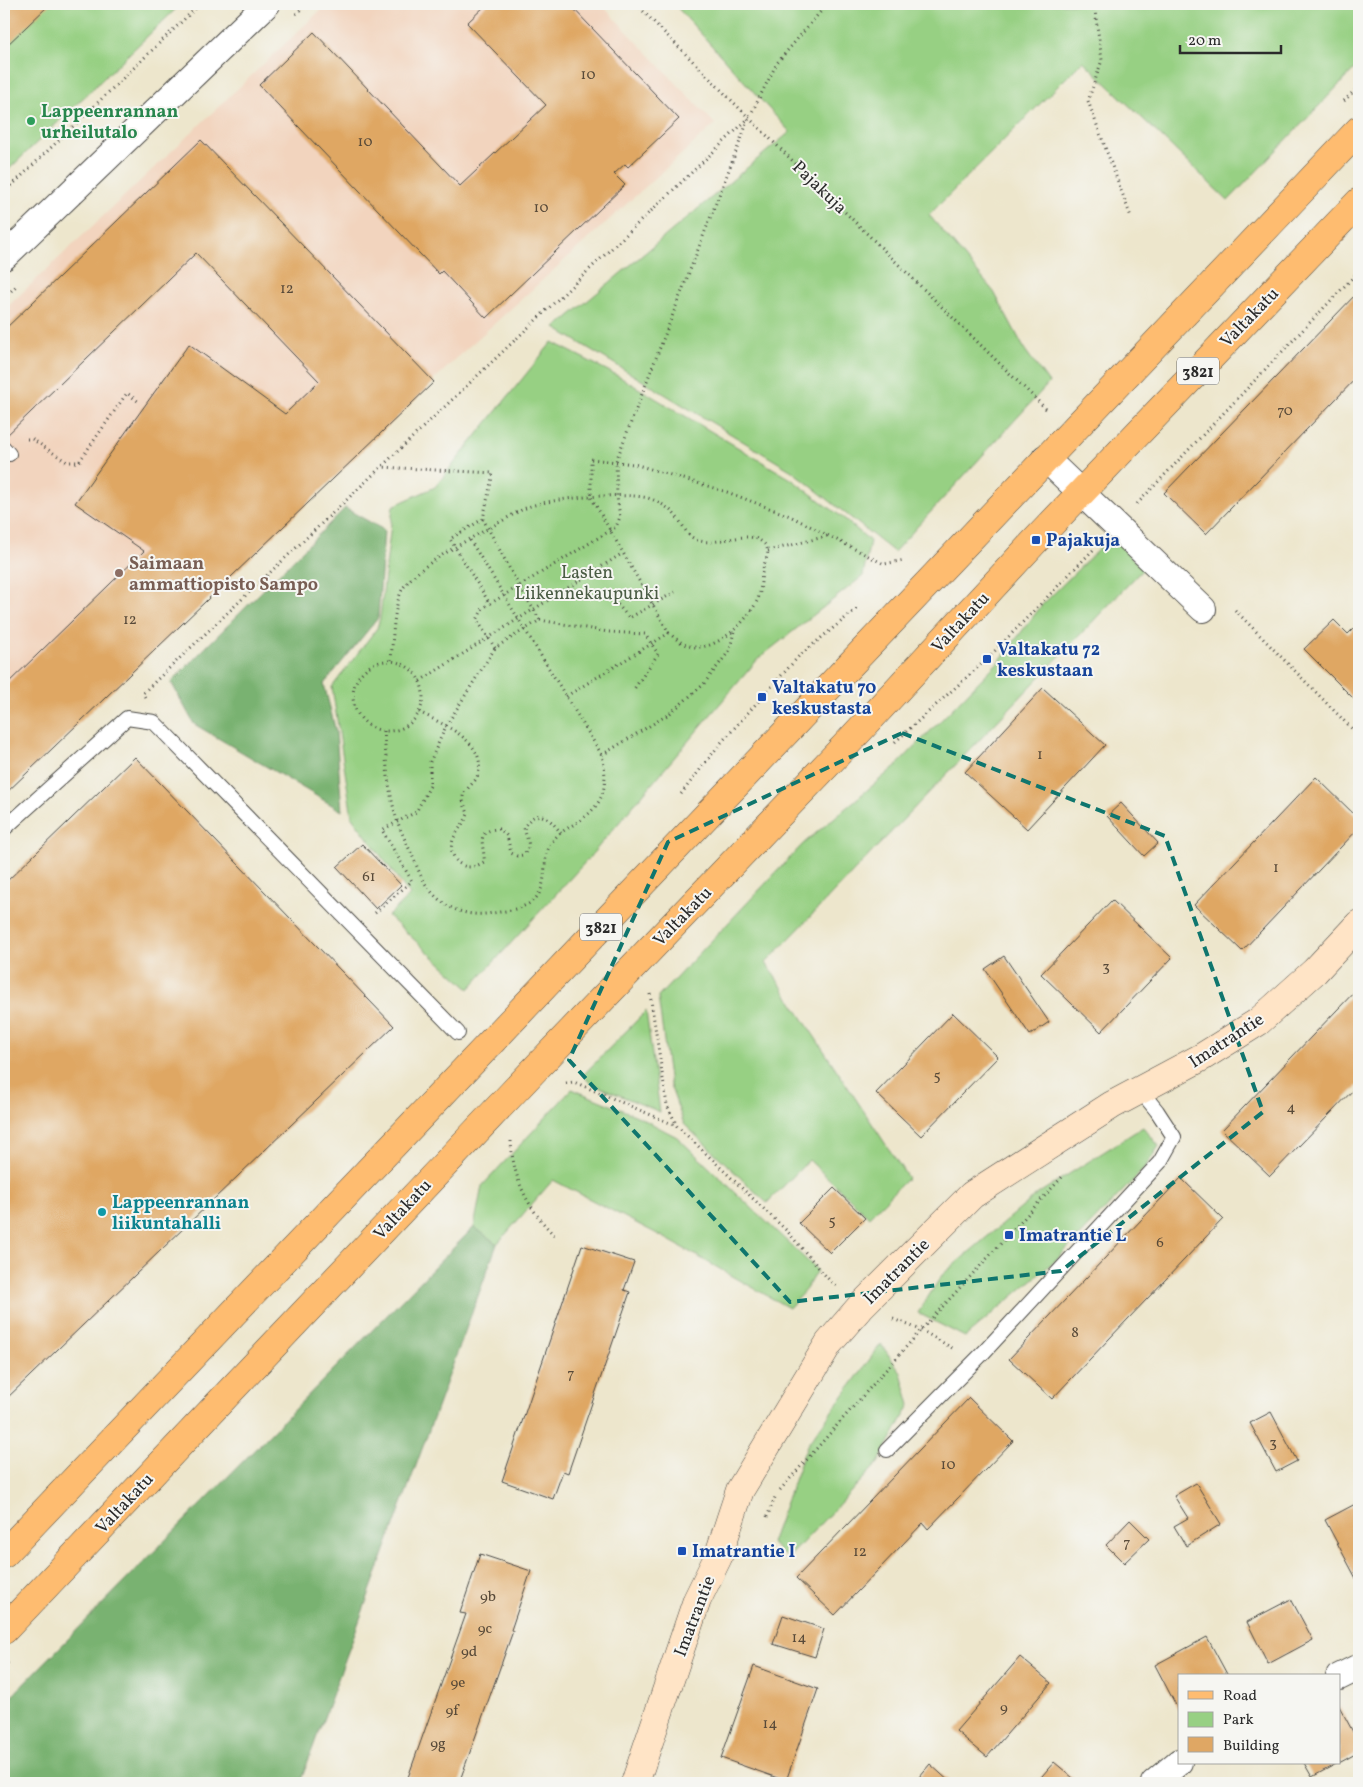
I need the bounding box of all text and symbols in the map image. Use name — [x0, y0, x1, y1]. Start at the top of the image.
scale bar — [1180, 22, 1282, 54]
text: 20 m — [1188, 31, 1221, 52]
house number: 10 — [581, 65, 595, 86]
place label: Lappeenrannan urheilutalo — [41, 100, 178, 146]
marker: Lappeenrannan urheilutalo — [25, 115, 37, 127]
house number: 10 — [358, 132, 372, 153]
street label: Pajakuja — [786, 156, 852, 221]
house number: 10 — [534, 198, 548, 219]
house number: 12 — [280, 279, 294, 300]
street label: Valtakatu — [1215, 282, 1285, 354]
road number: 3821 — [1177, 358, 1219, 384]
house number: 70 — [1277, 401, 1293, 422]
place label: Pajakuja — [1046, 529, 1120, 554]
marker: Pajakuja — [1030, 534, 1042, 546]
place label: Saimaan ammattiopisto Sampo — [129, 552, 318, 598]
park label: Lasten Liikennekaupunki — [515, 561, 659, 607]
marker: Saimaan ammattiopisto Sampo — [113, 567, 125, 579]
street label: Valtakatu — [926, 587, 996, 659]
house number: 12 — [123, 610, 137, 631]
place label: Valtakatu 72 keskustaan — [997, 638, 1100, 684]
marker: Valtakatu 72 keskustaan — [981, 653, 993, 665]
place label: Valtakatu 70 keskustasta — [772, 676, 876, 722]
marker: Valtakatu 70 keskustasta — [756, 691, 768, 703]
house number: 1 — [1037, 745, 1043, 766]
house number: 1 — [1273, 858, 1279, 879]
house number: 61 — [362, 867, 376, 888]
street label: Valtakatu — [648, 881, 718, 953]
road number: 3821 — [580, 914, 622, 940]
house number: 3 — [1102, 957, 1110, 978]
street label: Imatrantie — [1184, 1008, 1269, 1075]
house number: 5 — [933, 1066, 941, 1087]
house number: 4 — [1287, 1098, 1296, 1119]
street label: Valtakatu — [368, 1174, 438, 1246]
place label: Lappeenrannan liikuntahalli — [112, 1191, 249, 1237]
marker: Lappeenrannan liikuntahalli — [96, 1206, 108, 1218]
house number: 5 — [828, 1211, 836, 1232]
place label: Imatrantie L — [1019, 1224, 1126, 1249]
marker: Imatrantie L — [1003, 1229, 1015, 1241]
street label: Imatrantie — [858, 1233, 936, 1311]
house number: 6 — [1156, 1233, 1164, 1254]
house number: 8 — [1071, 1323, 1079, 1344]
house number: 7 — [567, 1364, 575, 1385]
house number: 3 — [1269, 1433, 1277, 1454]
house number: 10 — [941, 1455, 955, 1476]
street label: Valtakatu — [90, 1468, 160, 1540]
house number: 7 — [1123, 1533, 1131, 1554]
place label: Imatrantie I — [692, 1540, 795, 1565]
house number: 12 — [853, 1542, 867, 1563]
marker: Imatrantie I — [676, 1545, 688, 1557]
street label: Imatrantie — [669, 1572, 722, 1661]
house number: 9b — [480, 1587, 496, 1608]
house number: 9c — [478, 1619, 493, 1640]
house number: 14 — [792, 1628, 806, 1649]
house number: 9d — [461, 1642, 477, 1663]
house number: 9e — [451, 1673, 465, 1694]
legend — [1178, 1674, 1340, 1764]
text: Road — [1223, 1686, 1257, 1707]
house number: 9 — [1000, 1698, 1008, 1719]
house number: 9f — [446, 1701, 460, 1722]
text: Park — [1223, 1710, 1254, 1731]
house number: 14 — [763, 1714, 777, 1735]
house number: 9g — [430, 1734, 446, 1755]
text: Building — [1223, 1736, 1280, 1757]

